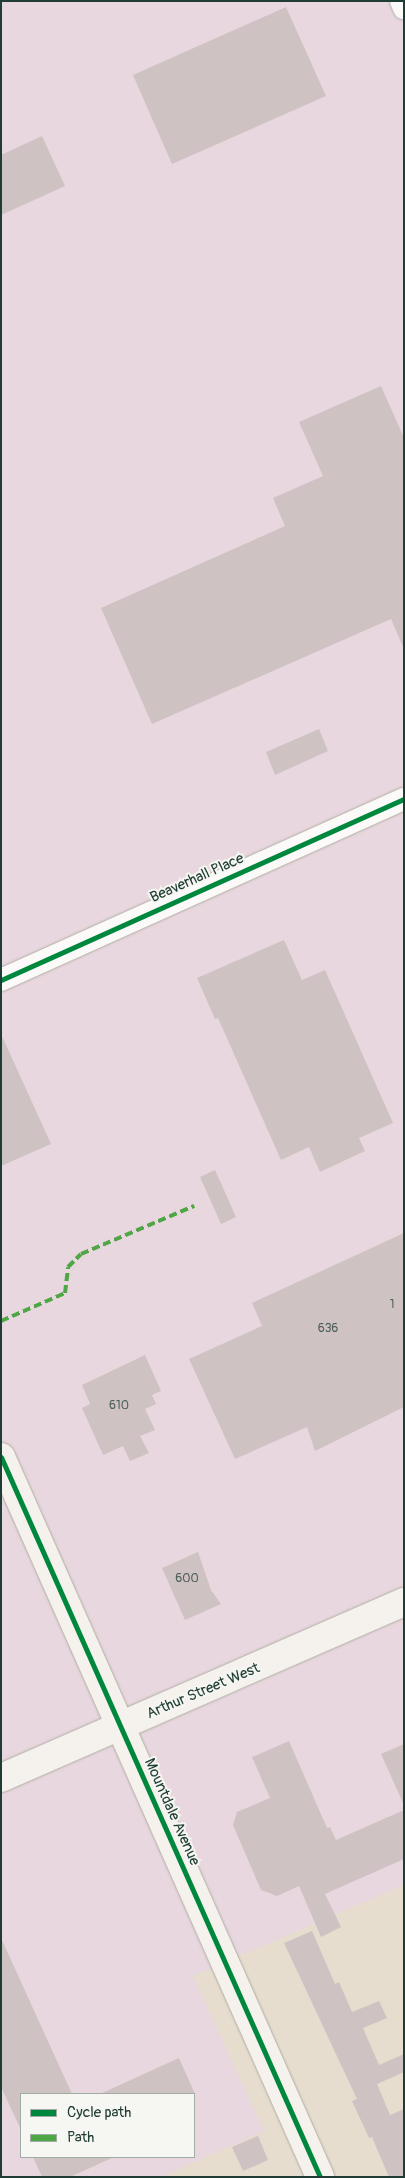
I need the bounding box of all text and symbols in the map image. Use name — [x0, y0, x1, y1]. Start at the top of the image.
street label: Beaverhall Place — [147, 849, 247, 907]
house number: 1 — [390, 1298, 394, 1312]
house number: 636 — [318, 1322, 338, 1336]
house number: 610 — [109, 1399, 129, 1413]
house number: 600 — [175, 1572, 199, 1586]
street label: Arthur Street West — [144, 1659, 262, 1723]
street label: Mountdale Avenue — [140, 1756, 204, 1868]
legend — [20, 2093, 195, 2158]
text: Cycle path — [67, 2103, 131, 2122]
text: Path — [67, 2128, 94, 2147]

